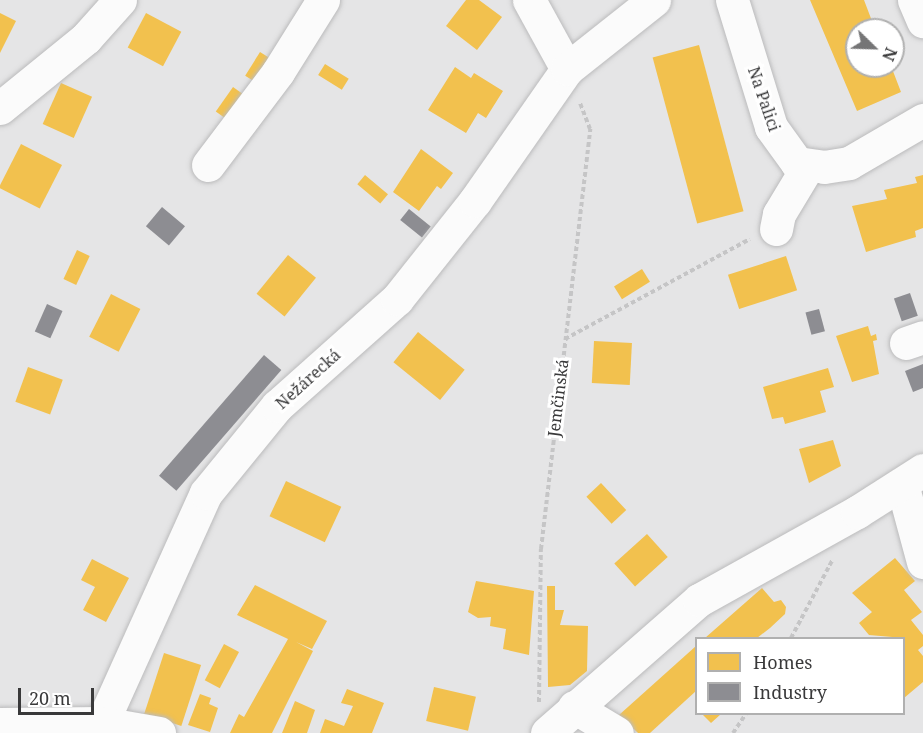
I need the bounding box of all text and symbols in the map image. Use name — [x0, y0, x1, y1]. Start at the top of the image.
north arrow — [845, 18, 905, 78]
text: N — [877, 44, 902, 64]
street label: Na Palici — [744, 64, 784, 134]
street label: Nežárecká — [272, 345, 344, 413]
street label: Jemčinská — [544, 358, 572, 438]
legend — [695, 637, 905, 715]
text: Homes — [753, 650, 812, 674]
scale bar — [21, 676, 98, 714]
text: Industry — [753, 680, 827, 704]
text: 20 m — [29, 686, 71, 710]

